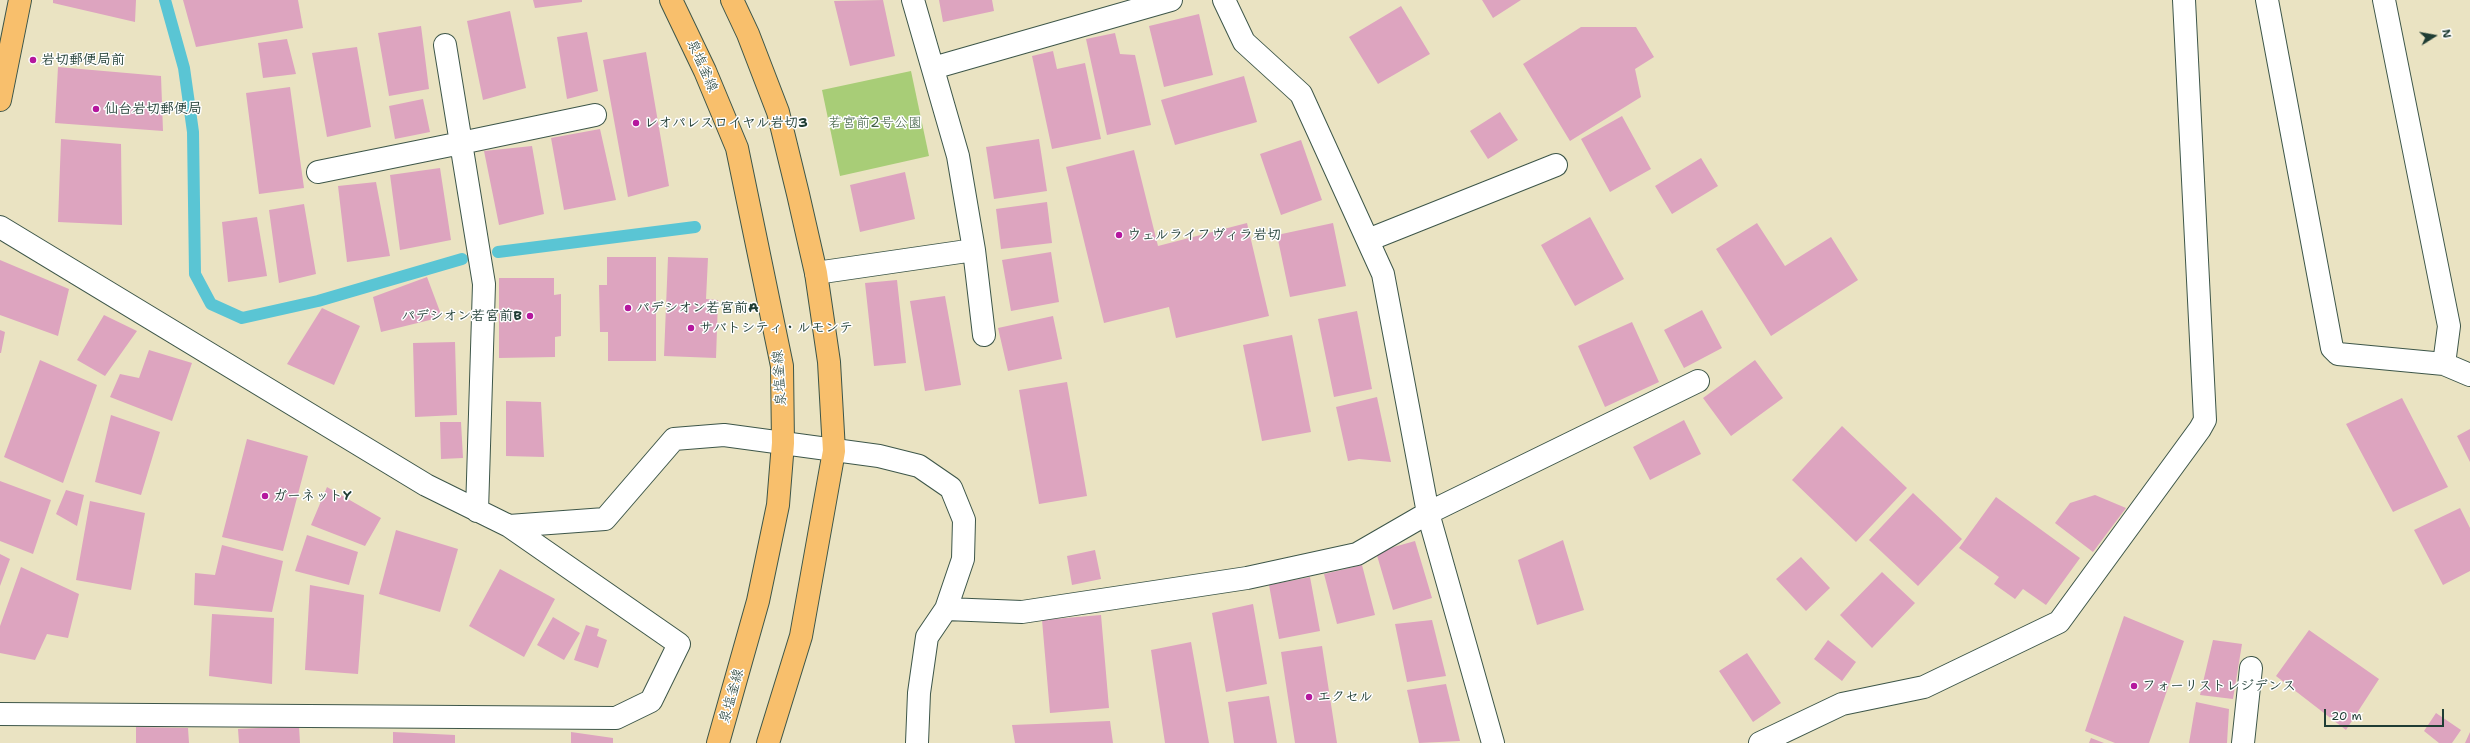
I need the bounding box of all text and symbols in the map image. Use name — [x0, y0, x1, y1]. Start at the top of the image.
north arrow — [2414, 16, 2454, 56]
text: N — [2438, 28, 2454, 39]
street label: 泉塩釜線 — [683, 37, 721, 95]
place label: 岩切郵便局前 — [41, 52, 125, 68]
marker: 岩切郵便局前 — [28, 55, 38, 65]
place label: 仙台岩切郵便局 — [104, 101, 202, 117]
marker: 仙台岩切郵便局 — [91, 104, 101, 114]
place label: レオパレスロイヤル岩切3 — [644, 115, 808, 131]
park label: 若宮前2号公園 — [828, 115, 922, 131]
marker: レオパレスロイヤル岩切3 — [631, 118, 641, 128]
place label: ウェルライフヴィラ岩切 — [1127, 227, 1281, 243]
marker: ウェルライフヴィラ岩切 — [1114, 230, 1124, 240]
place label: パデシオン若宮前A — [636, 300, 759, 316]
marker: パデシオン若宮前A — [623, 303, 633, 313]
place label: パデシオン若宮前B — [401, 308, 522, 324]
marker: パデシオン若宮前B — [525, 311, 535, 321]
place label: サバトシティ・ルモンテ — [699, 320, 853, 336]
marker: サバトシティ・ルモンテ — [686, 323, 696, 333]
street label: 泉塩釜線 — [770, 349, 790, 407]
place label: ガーネットY — [273, 488, 352, 504]
marker: ガーネットY — [260, 491, 270, 501]
street label: 泉塩釜線 — [716, 667, 748, 725]
place label: フォーリストレジデンス — [2142, 678, 2296, 694]
marker: フォーリストレジデンス — [2129, 681, 2139, 691]
place label: エクセル — [1317, 689, 1373, 705]
marker: エクセル — [1304, 692, 1314, 702]
scale bar — [2326, 701, 2446, 727]
text: 20 m — [2331, 708, 2362, 724]

